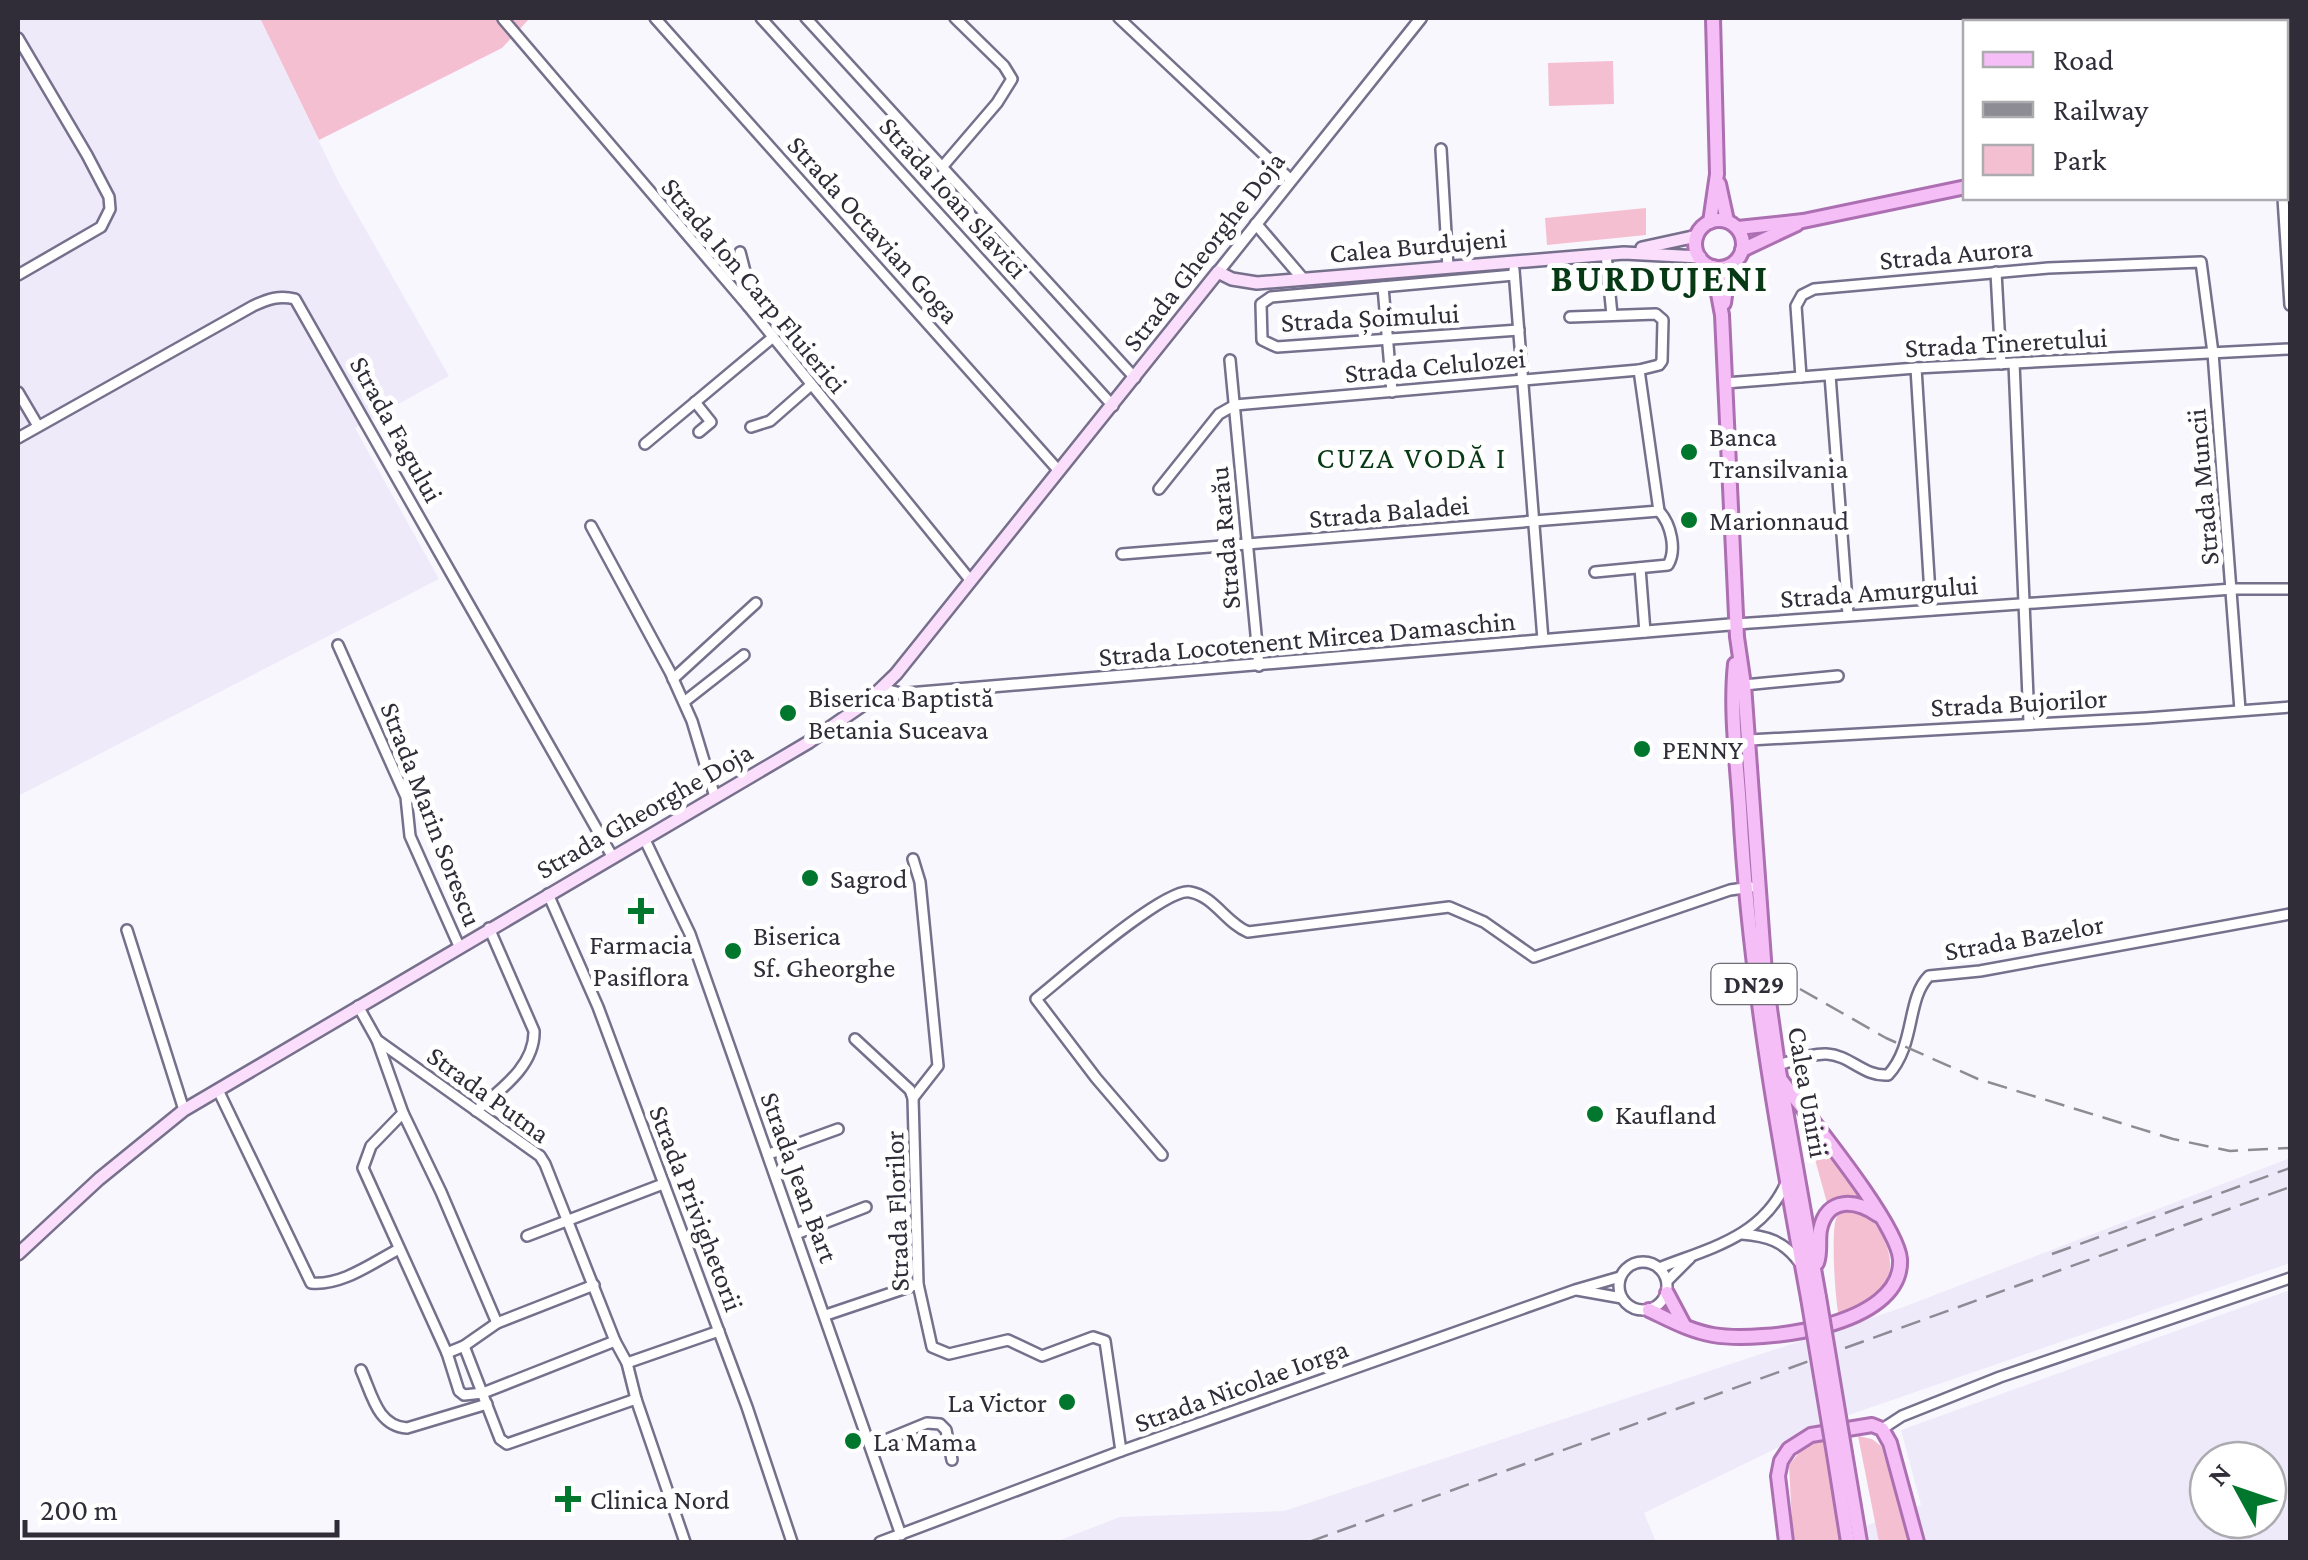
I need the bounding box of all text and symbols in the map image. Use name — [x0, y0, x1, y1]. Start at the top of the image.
legend — [1963, 20, 2288, 200]
text: Road — [2053, 43, 2114, 76]
text: Railway — [2053, 93, 2149, 127]
street label: Strada Ioan Slavici — [873, 110, 1034, 284]
street label: Strada Octavian Goga — [781, 129, 966, 329]
text: Park — [2053, 143, 2107, 176]
street label: Strada Gheorghe Doja — [1116, 145, 1291, 357]
street label: Strada Ion Carp Fluierici — [655, 171, 854, 399]
street label: Calea Burdujeni — [1328, 222, 1508, 269]
street label: Strada Aurora — [1878, 231, 2034, 276]
district label: BURDUJENI — [1550, 257, 1770, 299]
street label: Strada Șoimului — [1280, 297, 1460, 340]
street label: Strada Tineretului — [1904, 322, 2108, 363]
street label: Strada Celulozei — [1343, 342, 1527, 389]
street label: Strada Fagului — [344, 351, 449, 507]
street label: Strada Muncii — [2180, 407, 2225, 567]
place label: Banca Transilvania — [1709, 421, 1848, 484]
district label: CUZA VODĂ I — [1316, 441, 1508, 474]
marker: Banca Transilvania — [1678, 441, 1700, 463]
street label: Strada Rarău — [1203, 465, 1246, 611]
street label: Strada Baladei — [1308, 489, 1470, 534]
place label: Marionnaud — [1709, 505, 1849, 536]
marker: Marionnaud — [1678, 509, 1700, 531]
street label: Strada Amurgului — [1779, 569, 1979, 614]
street label: Strada Locotenent Mircea Damaschin — [1097, 605, 1517, 672]
place label: Biserica Baptistă Betania Suceava — [808, 682, 994, 745]
street label: Strada Bujorilor — [1930, 682, 2108, 723]
street label: Strada Marin Sorescu — [374, 698, 489, 931]
marker: Biserica Baptistă Betania Suceava — [777, 702, 799, 724]
place label: PENNY — [1662, 734, 1743, 765]
street label: Strada Gheorghe Doja — [531, 736, 758, 885]
marker: PENNY — [1631, 738, 1653, 760]
place label: Sagrod — [830, 863, 908, 894]
marker: Sagrod — [799, 867, 821, 889]
marker: Farmacia Pasiflora — [630, 900, 652, 922]
street label: Strada Bazelor — [1942, 908, 2106, 967]
place label: Biserica Sf. Gheorghe — [753, 920, 895, 983]
place label: Farmacia Pasiflora — [589, 929, 693, 992]
marker: Biserica Sf. Gheorghe — [722, 940, 744, 962]
road number: DN29 — [1712, 964, 1796, 1004]
street label: Calea Unirii — [1782, 1024, 1835, 1160]
street label: Strada Putna — [421, 1040, 556, 1149]
street label: Strada Jean Bart — [754, 1088, 845, 1267]
place label: Kaufland — [1615, 1099, 1717, 1130]
street label: Strada Privighetorii — [643, 1101, 750, 1315]
marker: Kaufland — [1584, 1103, 1606, 1125]
street label: Strada Florilor — [878, 1130, 915, 1292]
street label: Strada Nicolae Iorga — [1130, 1332, 1352, 1438]
place label: La Victor — [947, 1387, 1047, 1418]
marker: La Victor — [1056, 1391, 1078, 1413]
place label: La Mama — [873, 1426, 977, 1457]
marker: La Mama — [842, 1430, 864, 1452]
north arrow — [2188, 1440, 2288, 1540]
text: N — [2201, 1457, 2237, 1492]
scale bar — [25, 1475, 338, 1537]
place label: Clinica Nord — [590, 1484, 730, 1515]
marker: Clinica Nord — [555, 1486, 581, 1512]
text: 200 m — [40, 1493, 118, 1526]

